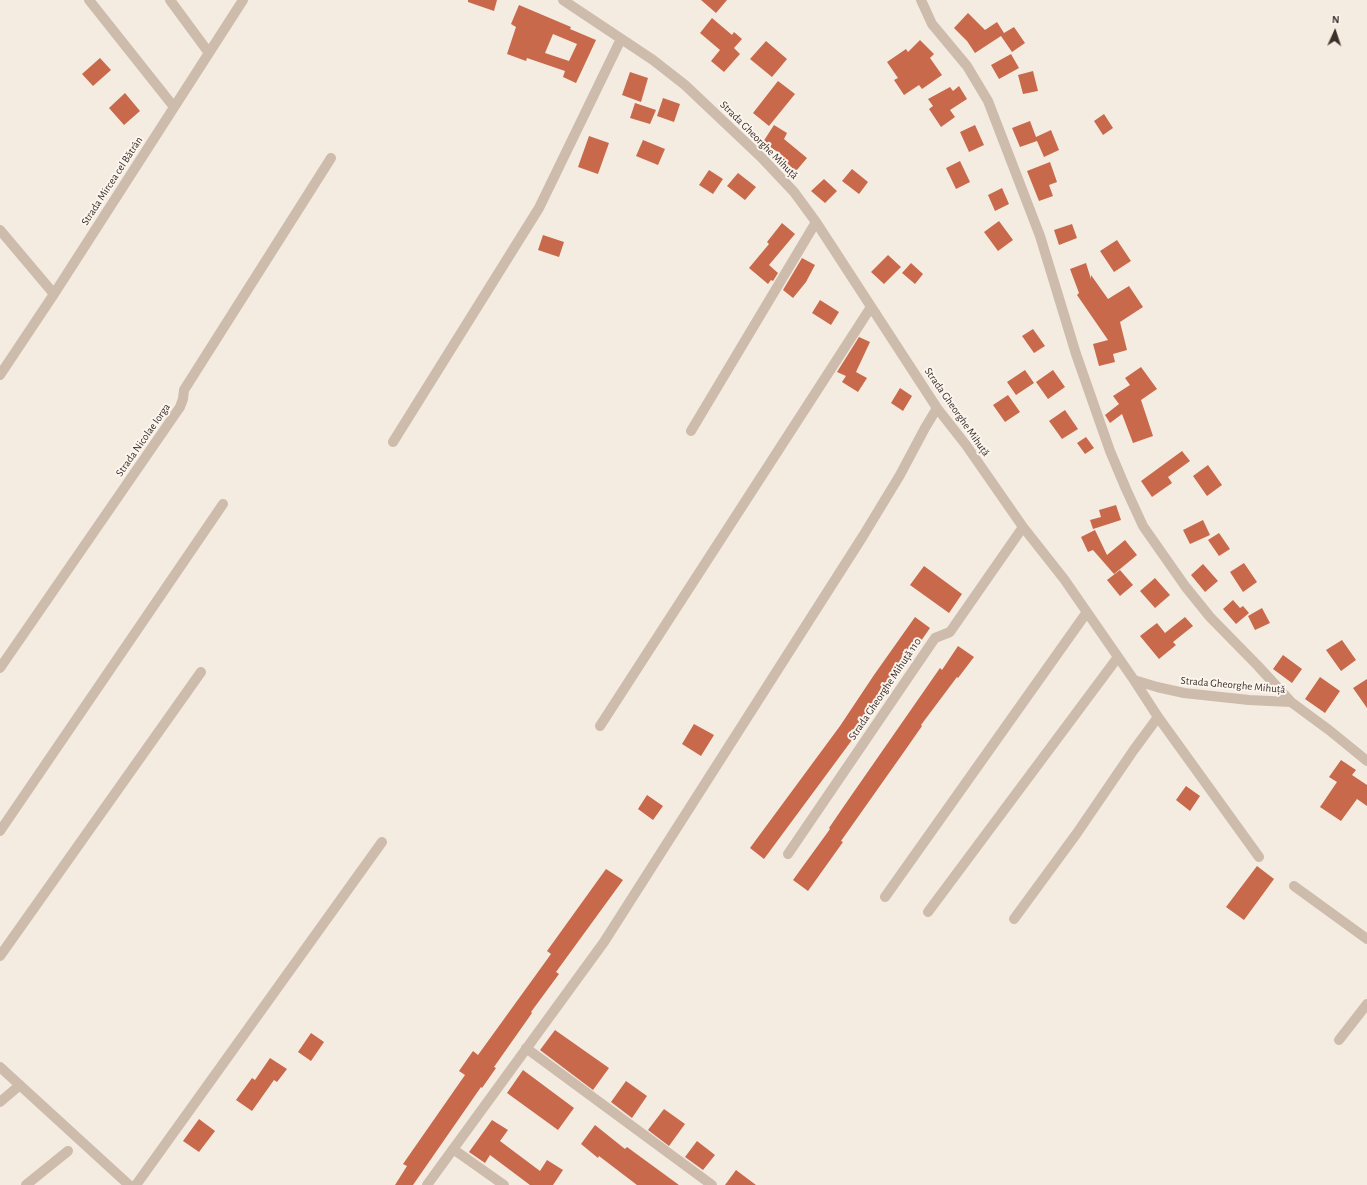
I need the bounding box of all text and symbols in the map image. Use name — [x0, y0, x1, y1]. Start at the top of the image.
north arrow — [1315, 12, 1355, 52]
text: N — [1332, 14, 1340, 25]
street label: Strada Gheorghe Mihuță — [717, 98, 801, 182]
street label: Strada Mircea cel Bătrân — [78, 134, 146, 228]
street label: Strada Gheorghe Mihuță — [921, 365, 993, 459]
street label: Strada Nicolae Iorga — [113, 401, 173, 479]
street label: Strada Gheorghe Mihuță 110 — [846, 635, 924, 743]
street label: Strada Gheorghe Mihuță — [1180, 674, 1286, 696]

